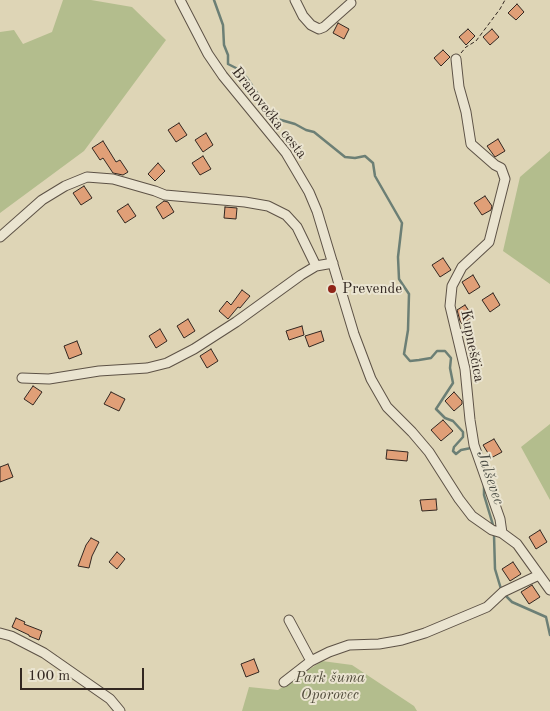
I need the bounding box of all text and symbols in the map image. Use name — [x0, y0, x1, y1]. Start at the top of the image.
street label: Branovečka cesta — [228, 64, 310, 162]
place label: Prevende — [342, 280, 402, 298]
marker: Prevende — [326, 283, 338, 295]
street label: Kupneščica — [456, 308, 488, 384]
water label: Jalševec — [472, 448, 508, 508]
scale bar — [22, 658, 146, 690]
text: 100 m — [28, 669, 70, 684]
park label: Park šuma Oporovec — [295, 669, 365, 704]

